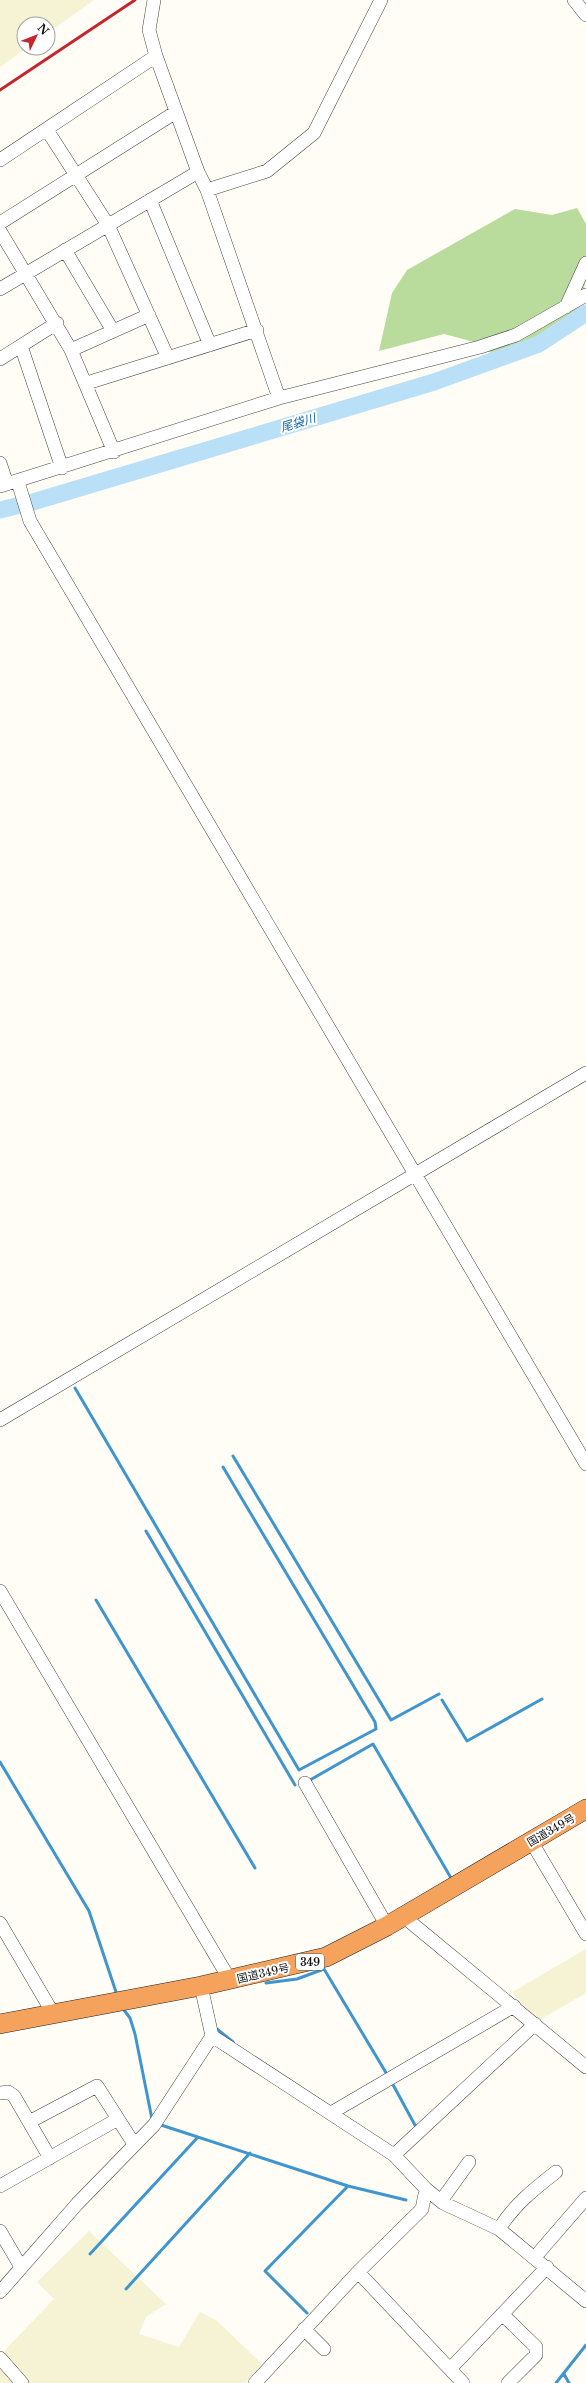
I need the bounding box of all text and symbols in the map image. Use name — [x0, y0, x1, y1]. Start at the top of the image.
north arrow — [16, 16, 56, 56]
text: N — [35, 21, 52, 38]
water label: 尾袋川 — [278, 410, 319, 435]
street label: 国道349号 — [524, 1811, 578, 1849]
road number: 349 — [296, 1954, 324, 1970]
street label: 国道349号 — [235, 1960, 291, 1986]

